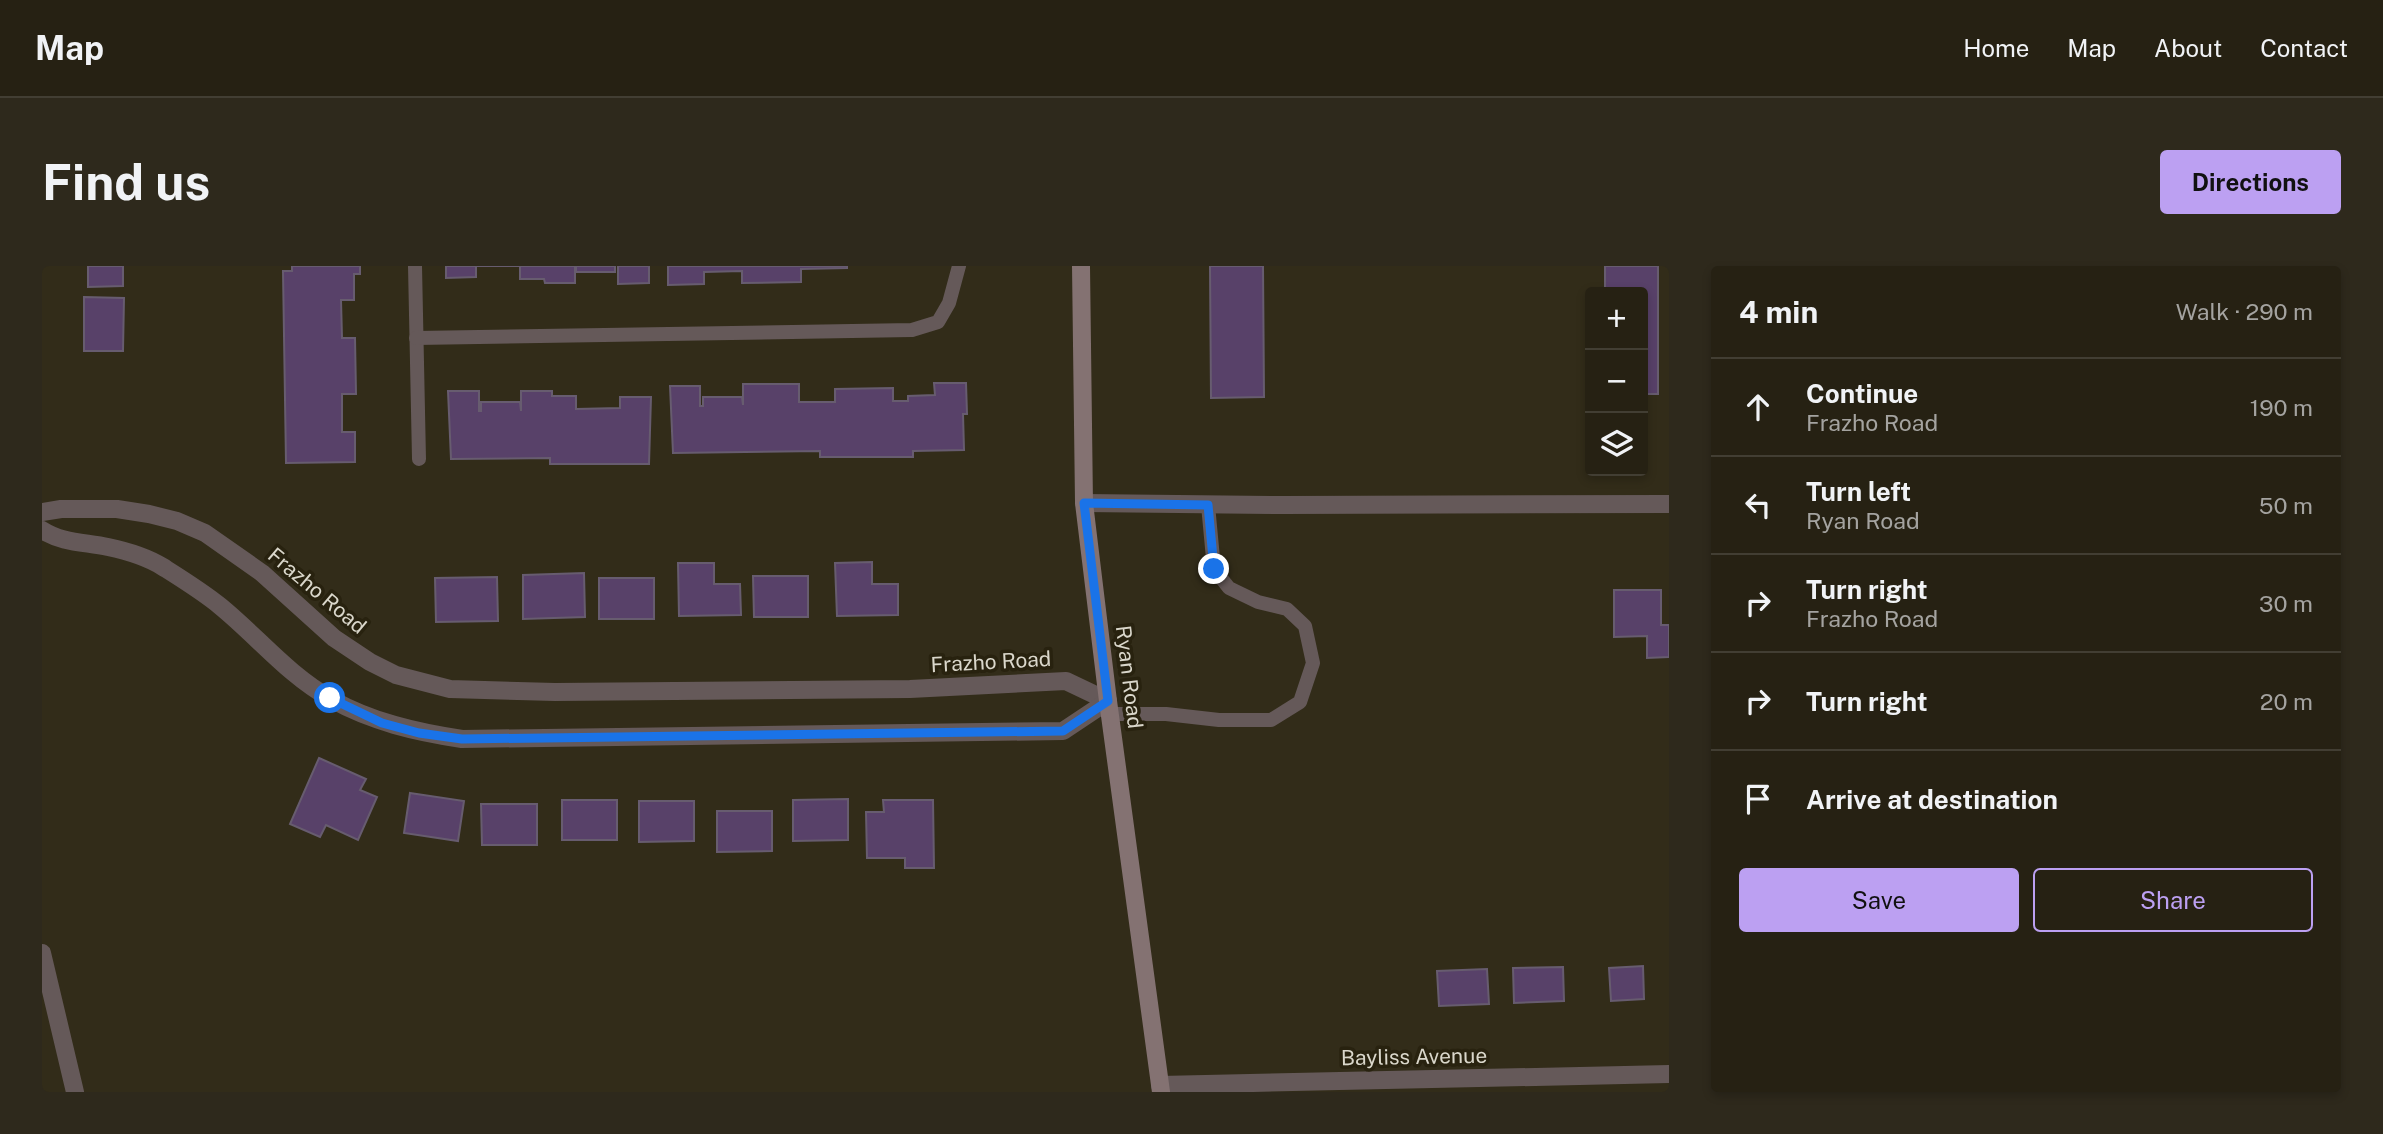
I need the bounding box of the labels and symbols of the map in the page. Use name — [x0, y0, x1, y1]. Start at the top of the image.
street label: Frazho Road — [263, 542, 372, 639]
route end — [1198, 553, 1229, 584]
street label: Ryan Road — [1111, 624, 1148, 730]
street label: Frazho Road — [930, 646, 1052, 677]
route start — [314, 682, 345, 713]
street label: Bayliss Avenue — [1341, 1043, 1487, 1070]

